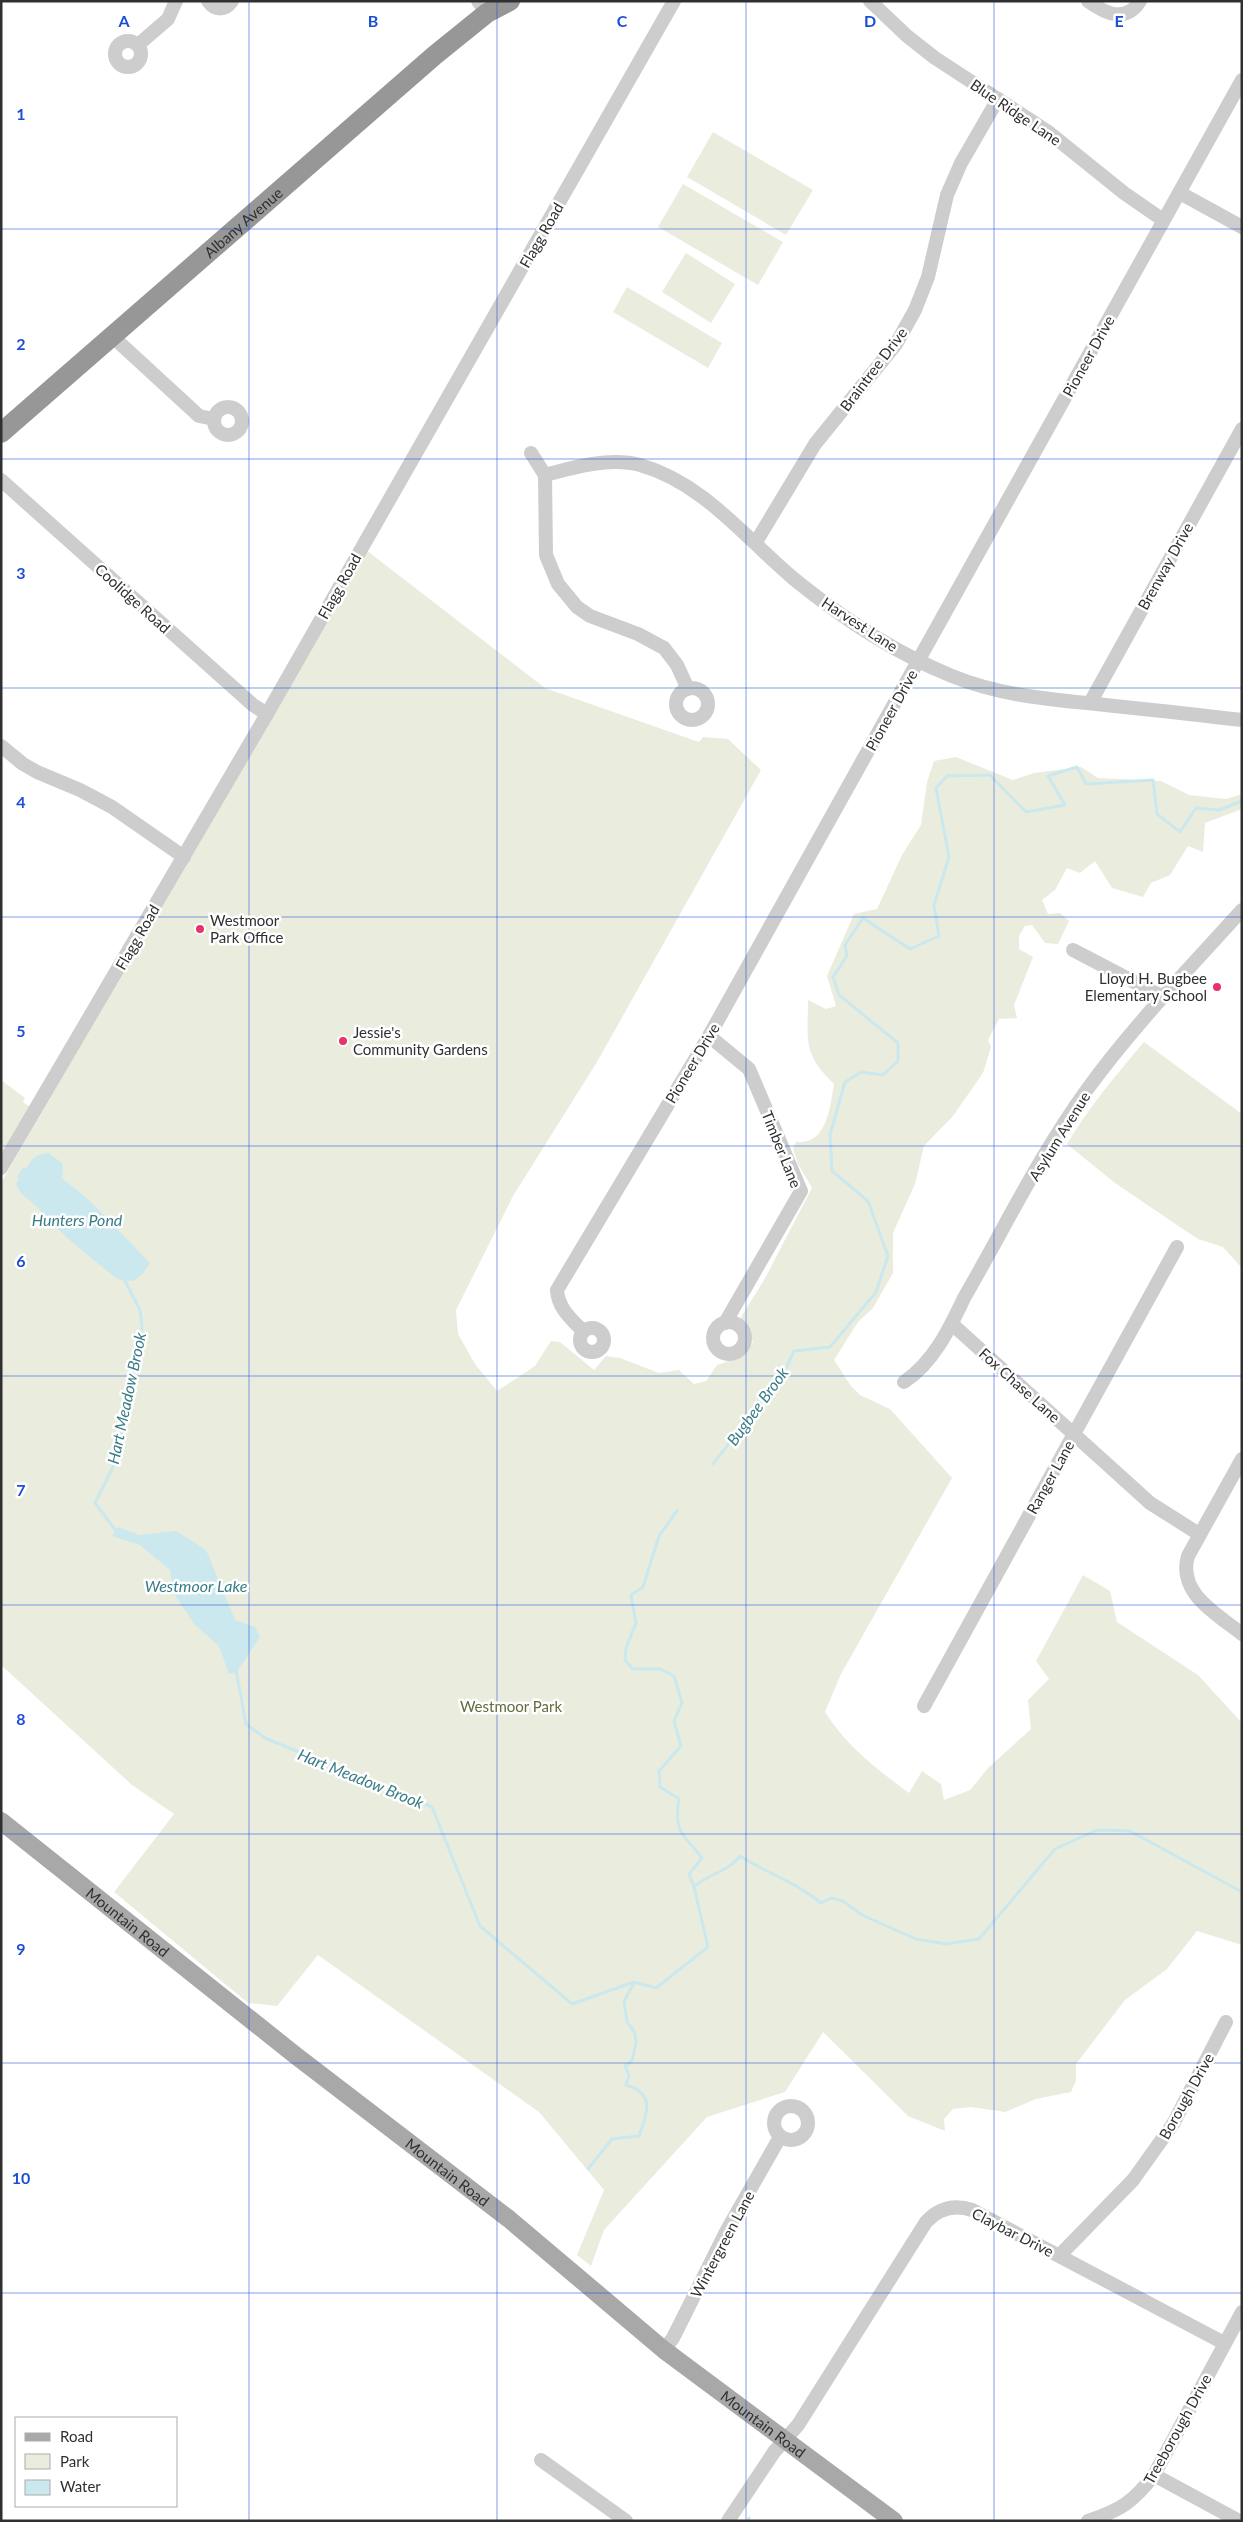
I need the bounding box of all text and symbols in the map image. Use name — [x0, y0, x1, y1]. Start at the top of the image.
text: A — [117, 11, 130, 30]
text: B — [368, 11, 378, 30]
text: C — [617, 11, 628, 30]
text: D — [864, 11, 876, 30]
text: E — [1114, 11, 1124, 30]
street label: Blue Ridge Lane — [967, 75, 1065, 149]
text: 1 — [16, 104, 26, 123]
street label: Albany Avenue — [200, 183, 286, 261]
street label: Flagg Road — [515, 199, 567, 271]
street label: Pioneer Drive — [1058, 312, 1118, 400]
street label: Braintree Drive — [836, 324, 910, 414]
text: 2 — [16, 334, 26, 353]
street label: Brenway Drive — [1134, 519, 1196, 613]
street label: Flagg Road — [314, 550, 364, 622]
street label: Coolidge Road — [92, 559, 174, 637]
text: 3 — [16, 563, 26, 582]
street label: Harvest Lane — [819, 593, 901, 655]
street label: Pioneer Drive — [861, 666, 921, 754]
text: 4 — [16, 792, 26, 811]
street label: Flagg Road — [111, 901, 163, 973]
place label: Westmoor Park Office — [210, 911, 283, 946]
marker: Westmoor Park Office — [194, 923, 206, 935]
place label: Lloyd H. Bugbee Elementary School — [1085, 969, 1207, 1004]
marker: Lloyd H. Bugbee Elementary School — [1211, 981, 1223, 993]
street label: Pioneer Drive — [661, 1020, 723, 1106]
text: 5 — [16, 1021, 26, 1040]
place label: Jessie's Community Gardens — [353, 1023, 488, 1058]
marker: Jessie's Community Gardens — [337, 1035, 349, 1047]
street label: Asylum Avenue — [1024, 1088, 1094, 1184]
street label: Timber Lane — [758, 1108, 806, 1190]
water label: Hunters Pond — [32, 1210, 123, 1229]
text: 6 — [16, 1251, 26, 1270]
water label: Hart Meadow Brook — [103, 1330, 149, 1466]
street label: Fox Chase Lane — [976, 1344, 1064, 1426]
water label: Bugbee Brook — [722, 1363, 792, 1449]
street label: Ranger Lane — [1022, 1437, 1078, 1517]
text: 7 — [16, 1480, 26, 1499]
water label: Westmoor Lake — [145, 1576, 248, 1595]
park label: Westmoor Park — [460, 1697, 562, 1715]
text: 8 — [16, 1709, 26, 1728]
water label: Hart Meadow Brook — [295, 1744, 427, 1812]
street label: Mountain Road — [83, 1883, 173, 1960]
text: 9 — [16, 1939, 26, 1958]
street label: Borough Drive — [1155, 2050, 1217, 2142]
street label: Mountain Road — [402, 2134, 493, 2210]
text: 10 — [12, 2168, 30, 2187]
street label: Wintergreen Lane — [686, 2187, 758, 2300]
street label: Claybar Drive — [969, 2204, 1057, 2260]
street label: Treeborough Drive — [1139, 2371, 1215, 2487]
street label: Mountain Road — [717, 2386, 809, 2461]
legend — [15, 2417, 178, 2507]
text: Road — [60, 2427, 93, 2445]
text: Park — [60, 2452, 90, 2470]
text: Water — [60, 2477, 101, 2495]

